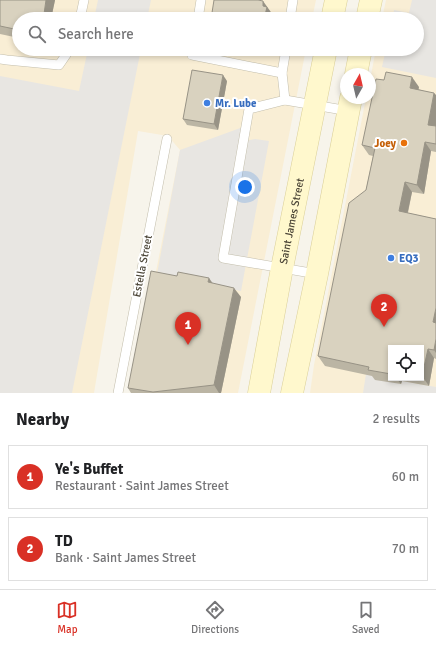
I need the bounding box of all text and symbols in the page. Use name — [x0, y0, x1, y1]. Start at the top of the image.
search box — [12, 12, 424, 56]
icon: search — [26, 23, 48, 45]
text: Search here — [58, 25, 134, 43]
north arrow — [340, 68, 376, 104]
place label: Mr. Lube — [215, 97, 257, 110]
marker: Mr. Lube — [202, 98, 212, 108]
place label: Joey — [374, 137, 397, 150]
marker: Joey — [399, 138, 409, 148]
your location — [235, 177, 255, 197]
street label: Saint James Street — [277, 177, 307, 265]
street label: Estella Street — [130, 234, 155, 298]
place label: EQ3 — [399, 252, 419, 265]
marker: EQ3 — [386, 253, 396, 263]
pin: 2 — [371, 294, 397, 327]
pin: 1 — [175, 312, 201, 345]
map controls — [388, 345, 424, 381]
button: locate — [388, 345, 424, 381]
text: Nearby — [16, 409, 69, 430]
text: 2 results — [372, 411, 420, 427]
text: Ye's Buffet — [55, 460, 123, 478]
text: 1 — [26, 469, 34, 485]
text: 60 m — [392, 469, 419, 485]
text: Restaurant · Saint James Street — [55, 478, 229, 494]
text: TD — [55, 532, 73, 550]
text: 2 — [26, 541, 34, 557]
text: 70 m — [392, 541, 419, 557]
text: Bank · Saint James Street — [55, 550, 196, 566]
tab: Map — [56, 599, 78, 636]
tab: Directions — [191, 599, 239, 636]
tab: Saved — [352, 599, 380, 636]

